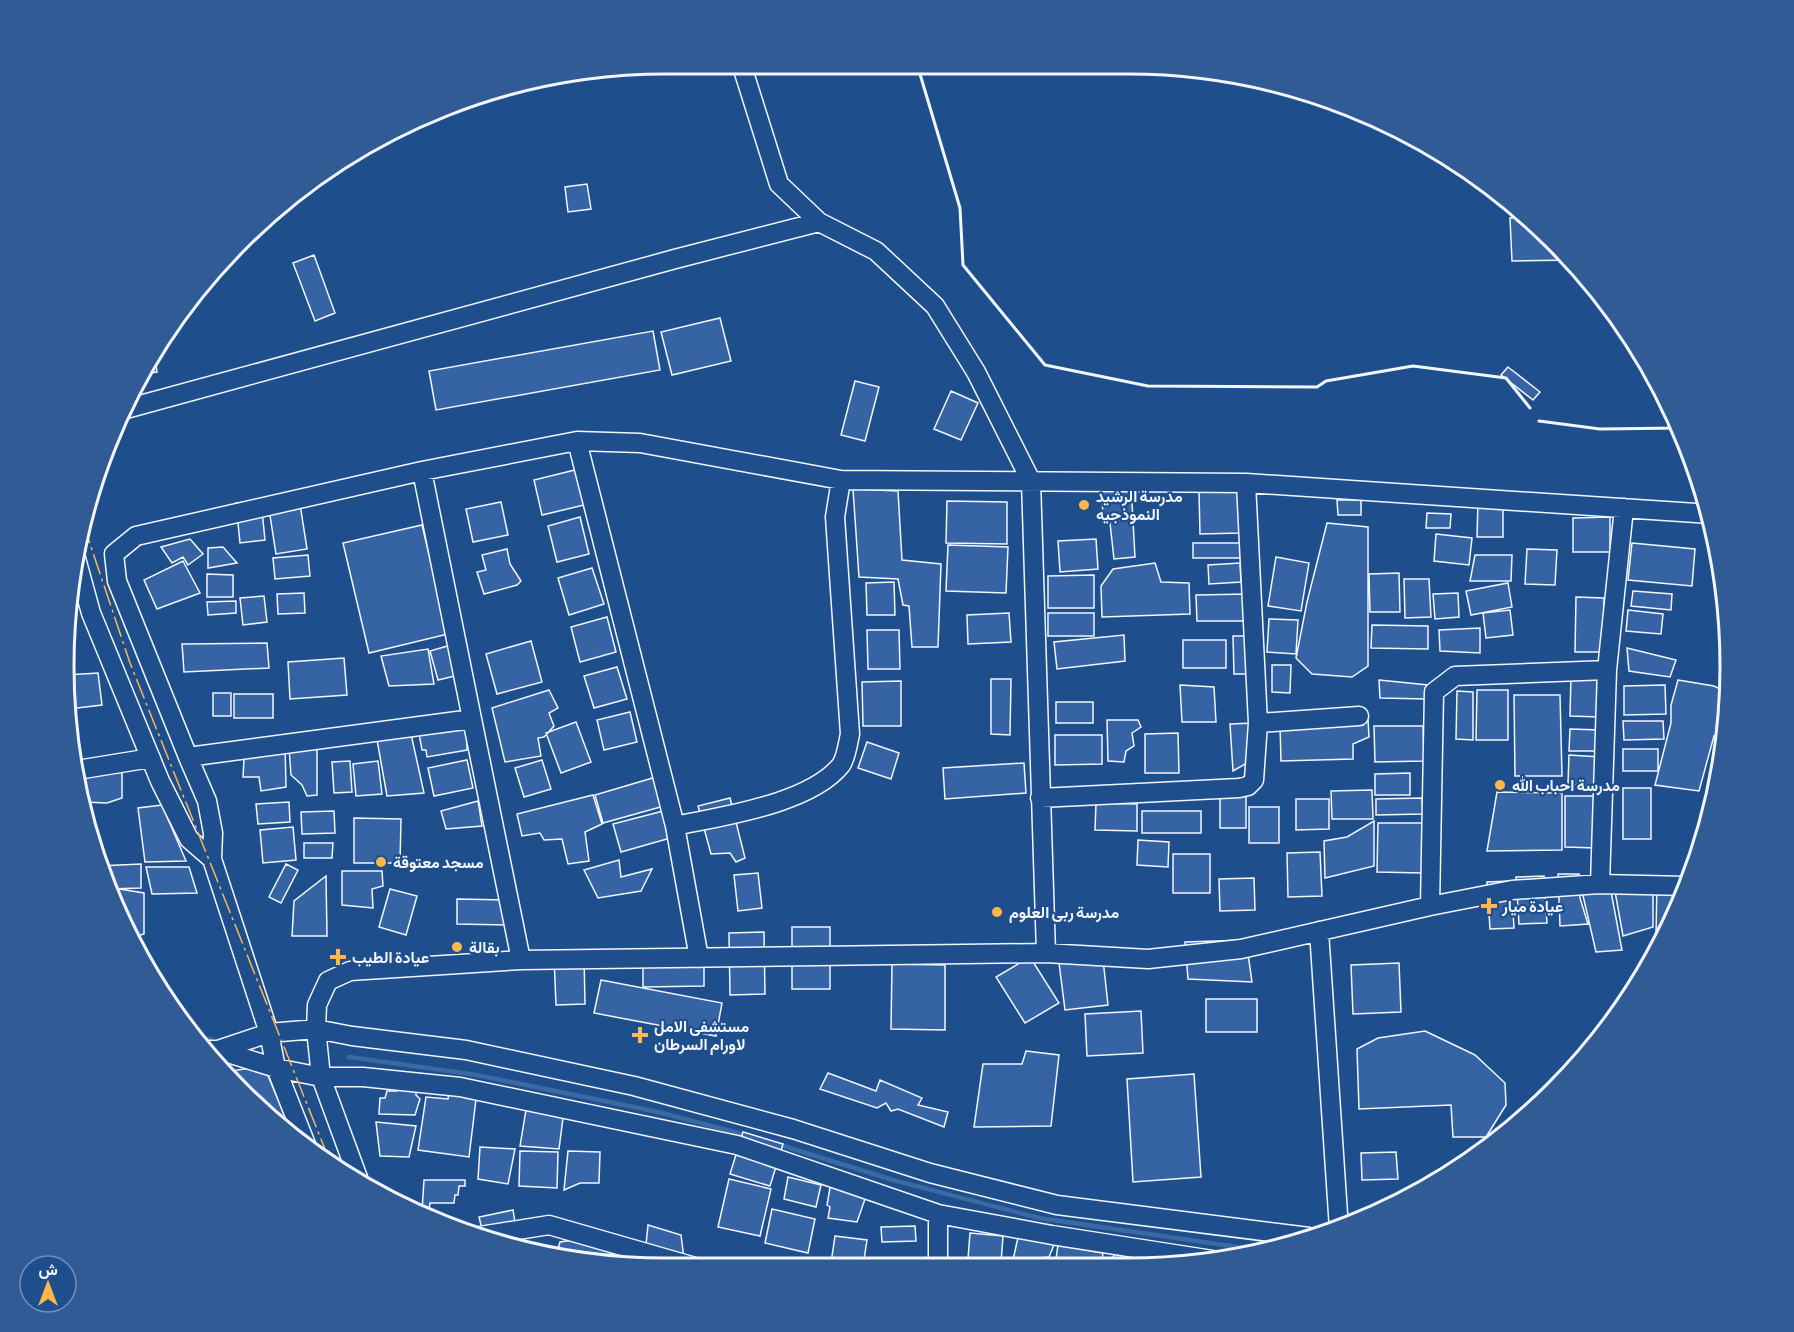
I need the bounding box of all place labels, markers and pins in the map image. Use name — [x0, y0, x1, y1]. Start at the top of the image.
place label: مدرسة الرشيد النموذجيه — [1096, 487, 1183, 525]
marker: مدرسة الرشيد النموذجيه — [1077, 498, 1091, 512]
place label: مدرسة احباب الله — [1512, 776, 1620, 796]
marker: مدرسة احباب الله — [1493, 778, 1507, 792]
place label: مسجد معتوقة — [393, 853, 484, 873]
marker: مسجد معتوقة — [374, 855, 388, 869]
marker: عيادة ميار — [1480, 897, 1498, 915]
place label: عيادة ميار — [1501, 897, 1563, 917]
place label: مدرسة ربى العلوم — [1009, 903, 1119, 923]
marker: مدرسة ربى العلوم — [990, 905, 1004, 919]
place label: بقالة — [469, 938, 500, 957]
marker: بقالة — [450, 940, 464, 954]
marker: عيادة الطيب — [329, 948, 347, 966]
place label: عيادة الطيب — [352, 948, 429, 967]
place label: مستشفى الامل لاورام السرطان — [654, 1017, 750, 1055]
marker: مستشفى الامل لاورام السرطان — [631, 1026, 649, 1044]

